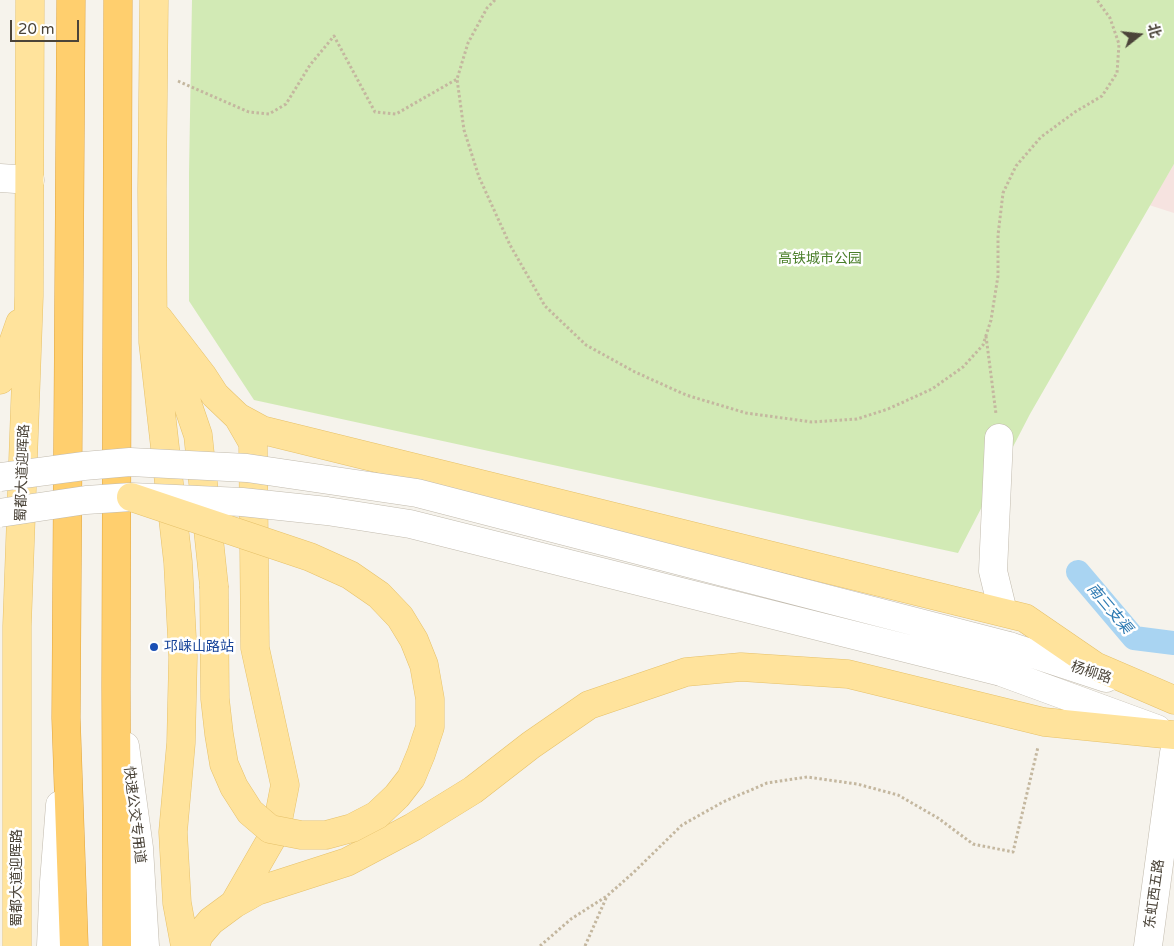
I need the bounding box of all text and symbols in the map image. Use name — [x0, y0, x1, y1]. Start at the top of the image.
scale bar — [12, 10, 81, 42]
north arrow — [1114, 10, 1164, 60]
text: 20 m — [18, 20, 55, 38]
text: 北 — [1144, 22, 1164, 40]
park label: 高铁城市公园 — [778, 251, 862, 267]
street label: 蜀都大道迎晖路 — [13, 424, 33, 522]
water label: 南三支渠 — [1083, 580, 1135, 638]
place label: 邛崃山路站 — [164, 639, 234, 655]
marker: 邛崃山路站 — [148, 641, 160, 653]
street label: 杨柳路 — [1068, 659, 1114, 687]
street label: 快速公交专用道 — [120, 765, 148, 865]
street label: 蜀都大道迎晖路 — [9, 829, 25, 927]
street label: 东虹西五路 — [1142, 858, 1168, 930]

